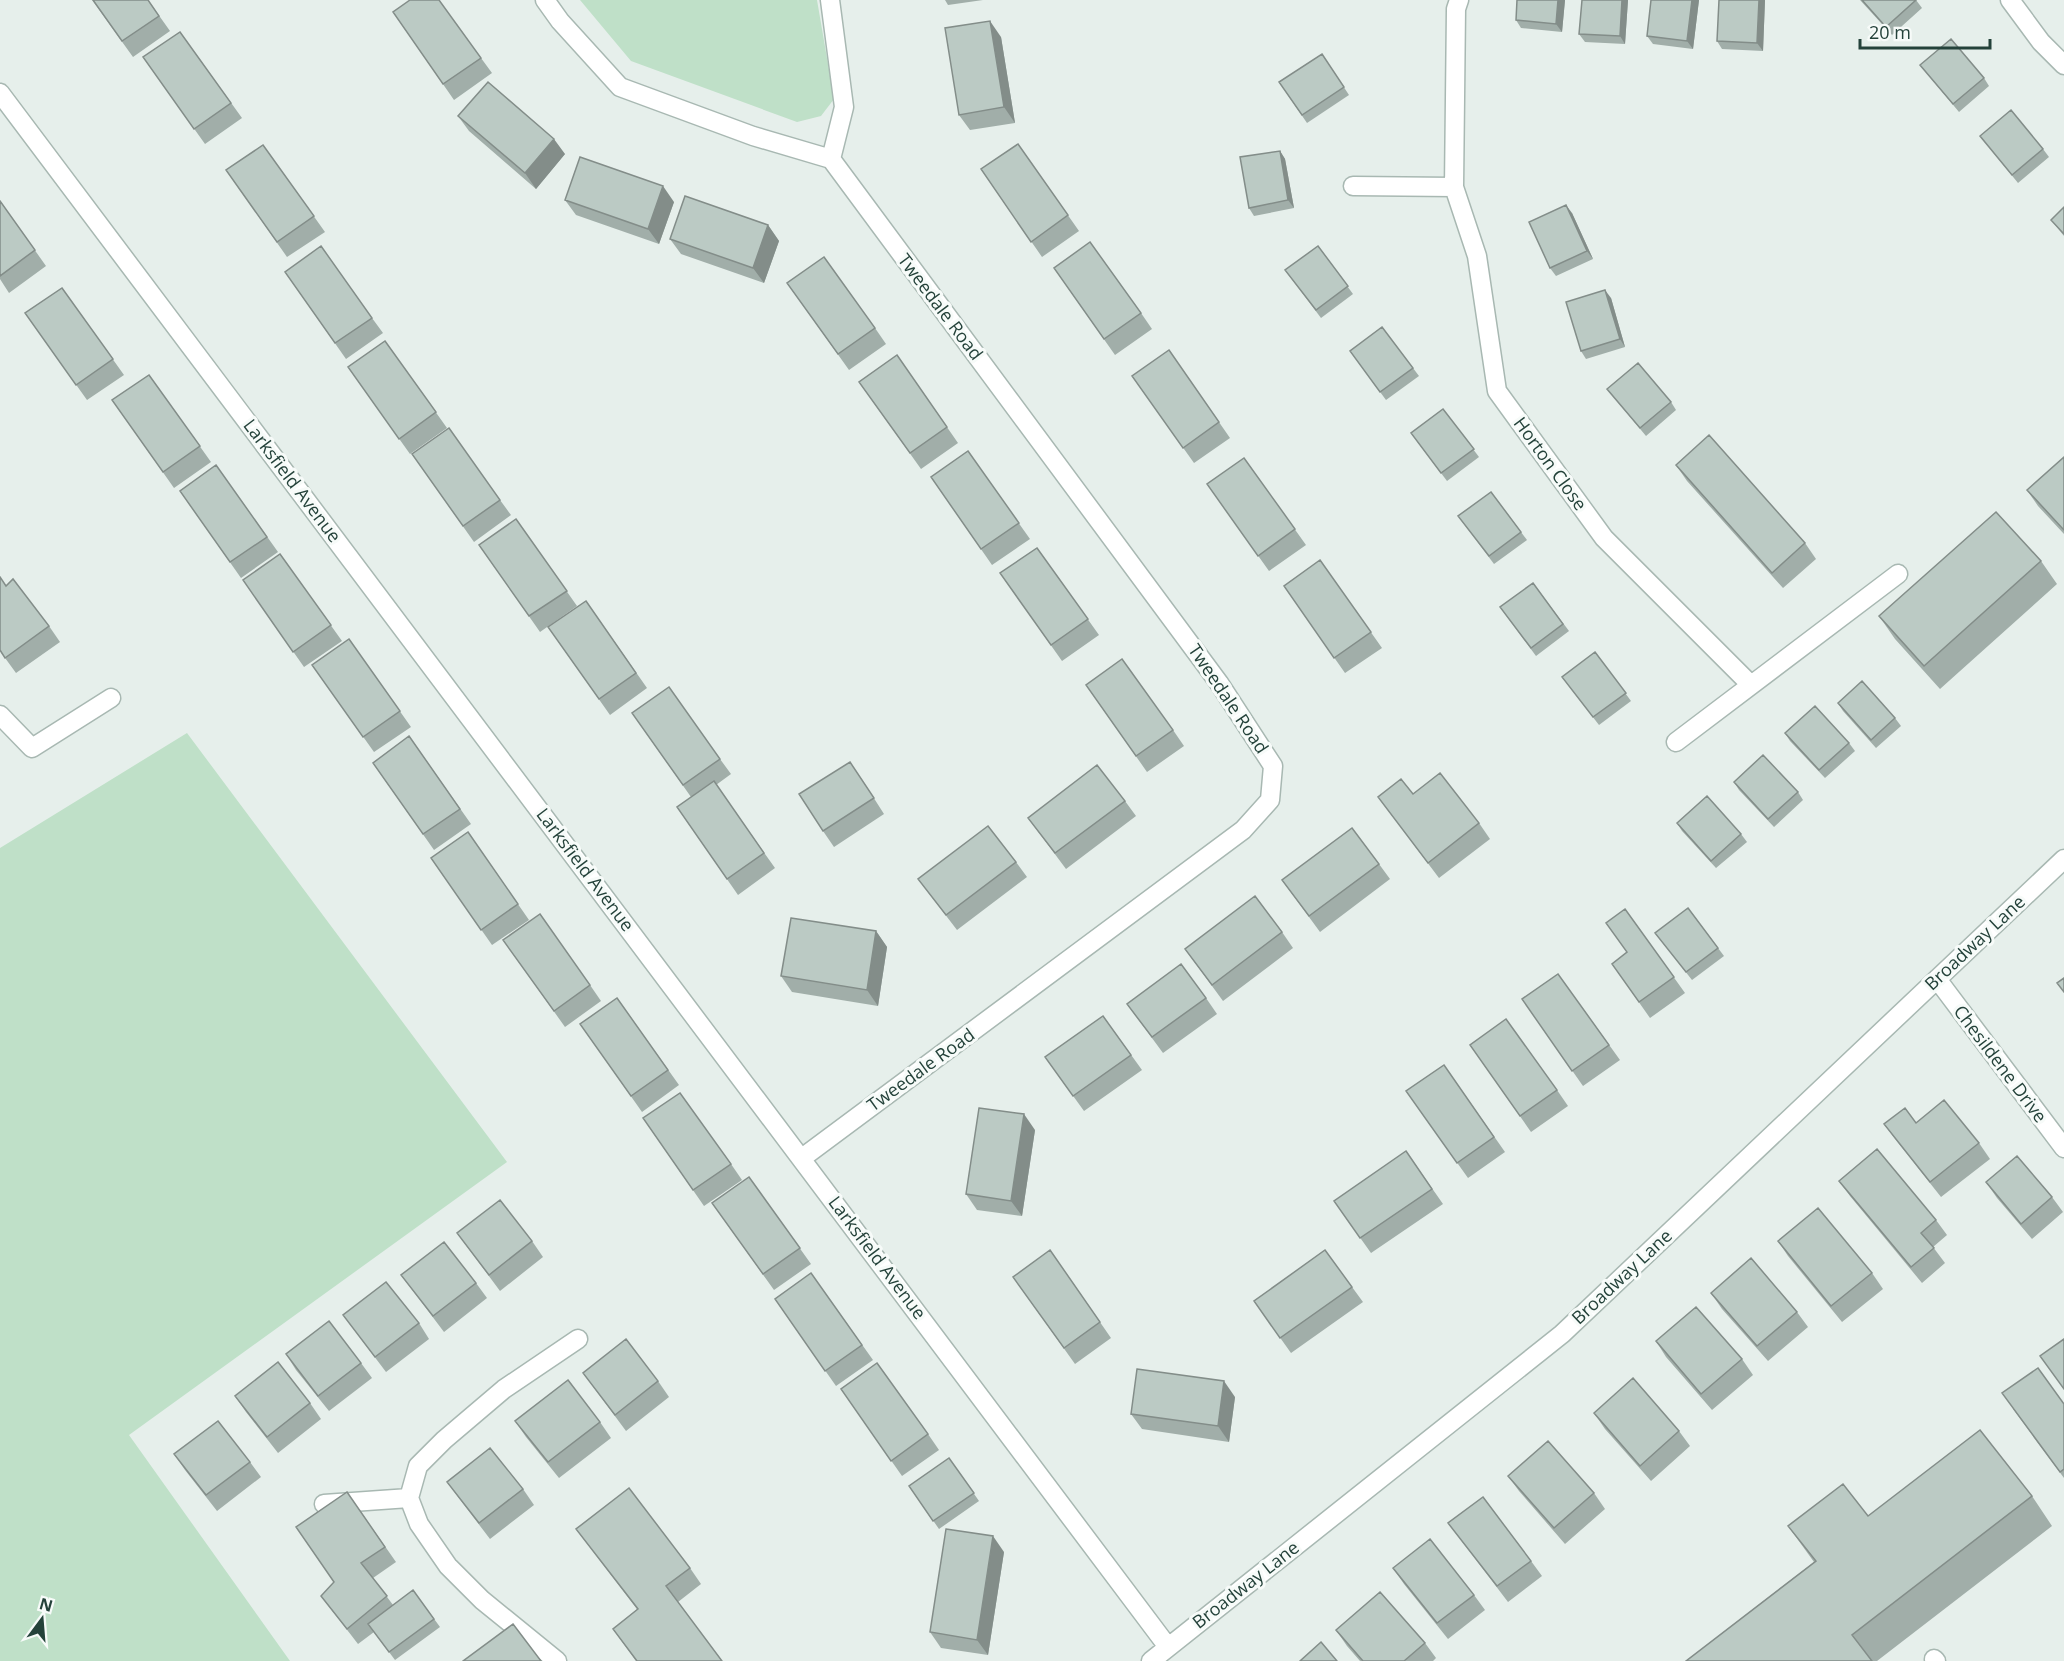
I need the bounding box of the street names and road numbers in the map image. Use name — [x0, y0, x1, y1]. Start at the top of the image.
street label: Tweedale Road — [893, 248, 989, 364]
street label: Horton Close — [1509, 412, 1593, 515]
street label: Larksfield Avenue — [239, 414, 347, 547]
street label: Tweedale Road — [1183, 639, 1274, 758]
street label: Larksfield Avenue — [532, 803, 640, 936]
street label: Broadway Lane — [1919, 889, 2030, 995]
street label: Chesildene Drive — [1949, 1000, 2053, 1127]
street label: Tweedale Road — [862, 1022, 979, 1116]
street label: Larksfield Avenue — [824, 1191, 932, 1324]
street label: Broadway Lane — [1566, 1223, 1677, 1329]
street label: Broadway Lane — [1187, 1535, 1304, 1633]

